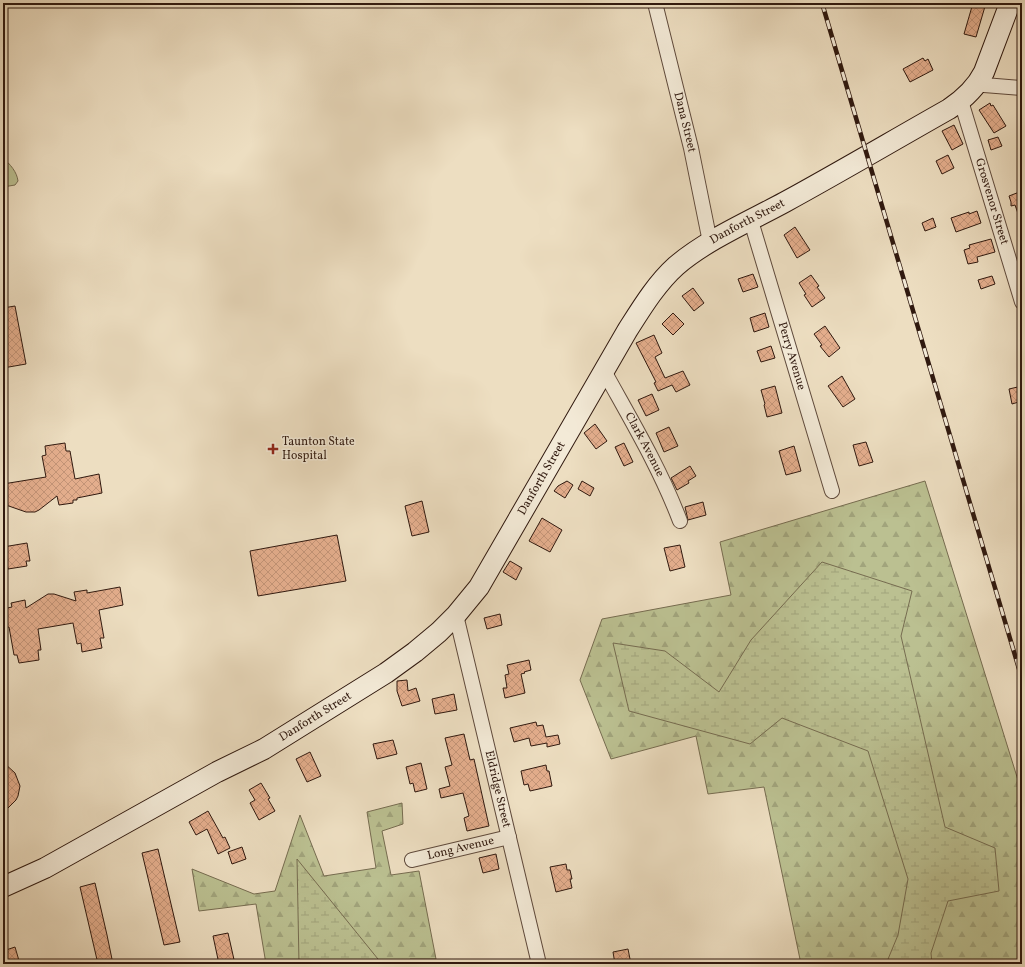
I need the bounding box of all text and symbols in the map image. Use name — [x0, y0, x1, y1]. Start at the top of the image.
street label: Dana Street — [669, 90, 700, 154]
street label: Grosvenor Street — [971, 156, 1012, 247]
street label: Danforth Street — [707, 195, 788, 248]
street label: Perry Avenue — [774, 320, 809, 392]
street label: Clark Avenue — [621, 410, 668, 480]
place label: Taunton State Hospital — [282, 434, 355, 464]
street label: Danforth Street — [514, 438, 569, 518]
marker: Taunton State Hospital — [267, 443, 279, 455]
street label: Danforth Street — [276, 688, 355, 746]
street label: Eldridge Street — [481, 749, 514, 829]
street label: Long Avenue — [426, 833, 496, 864]

